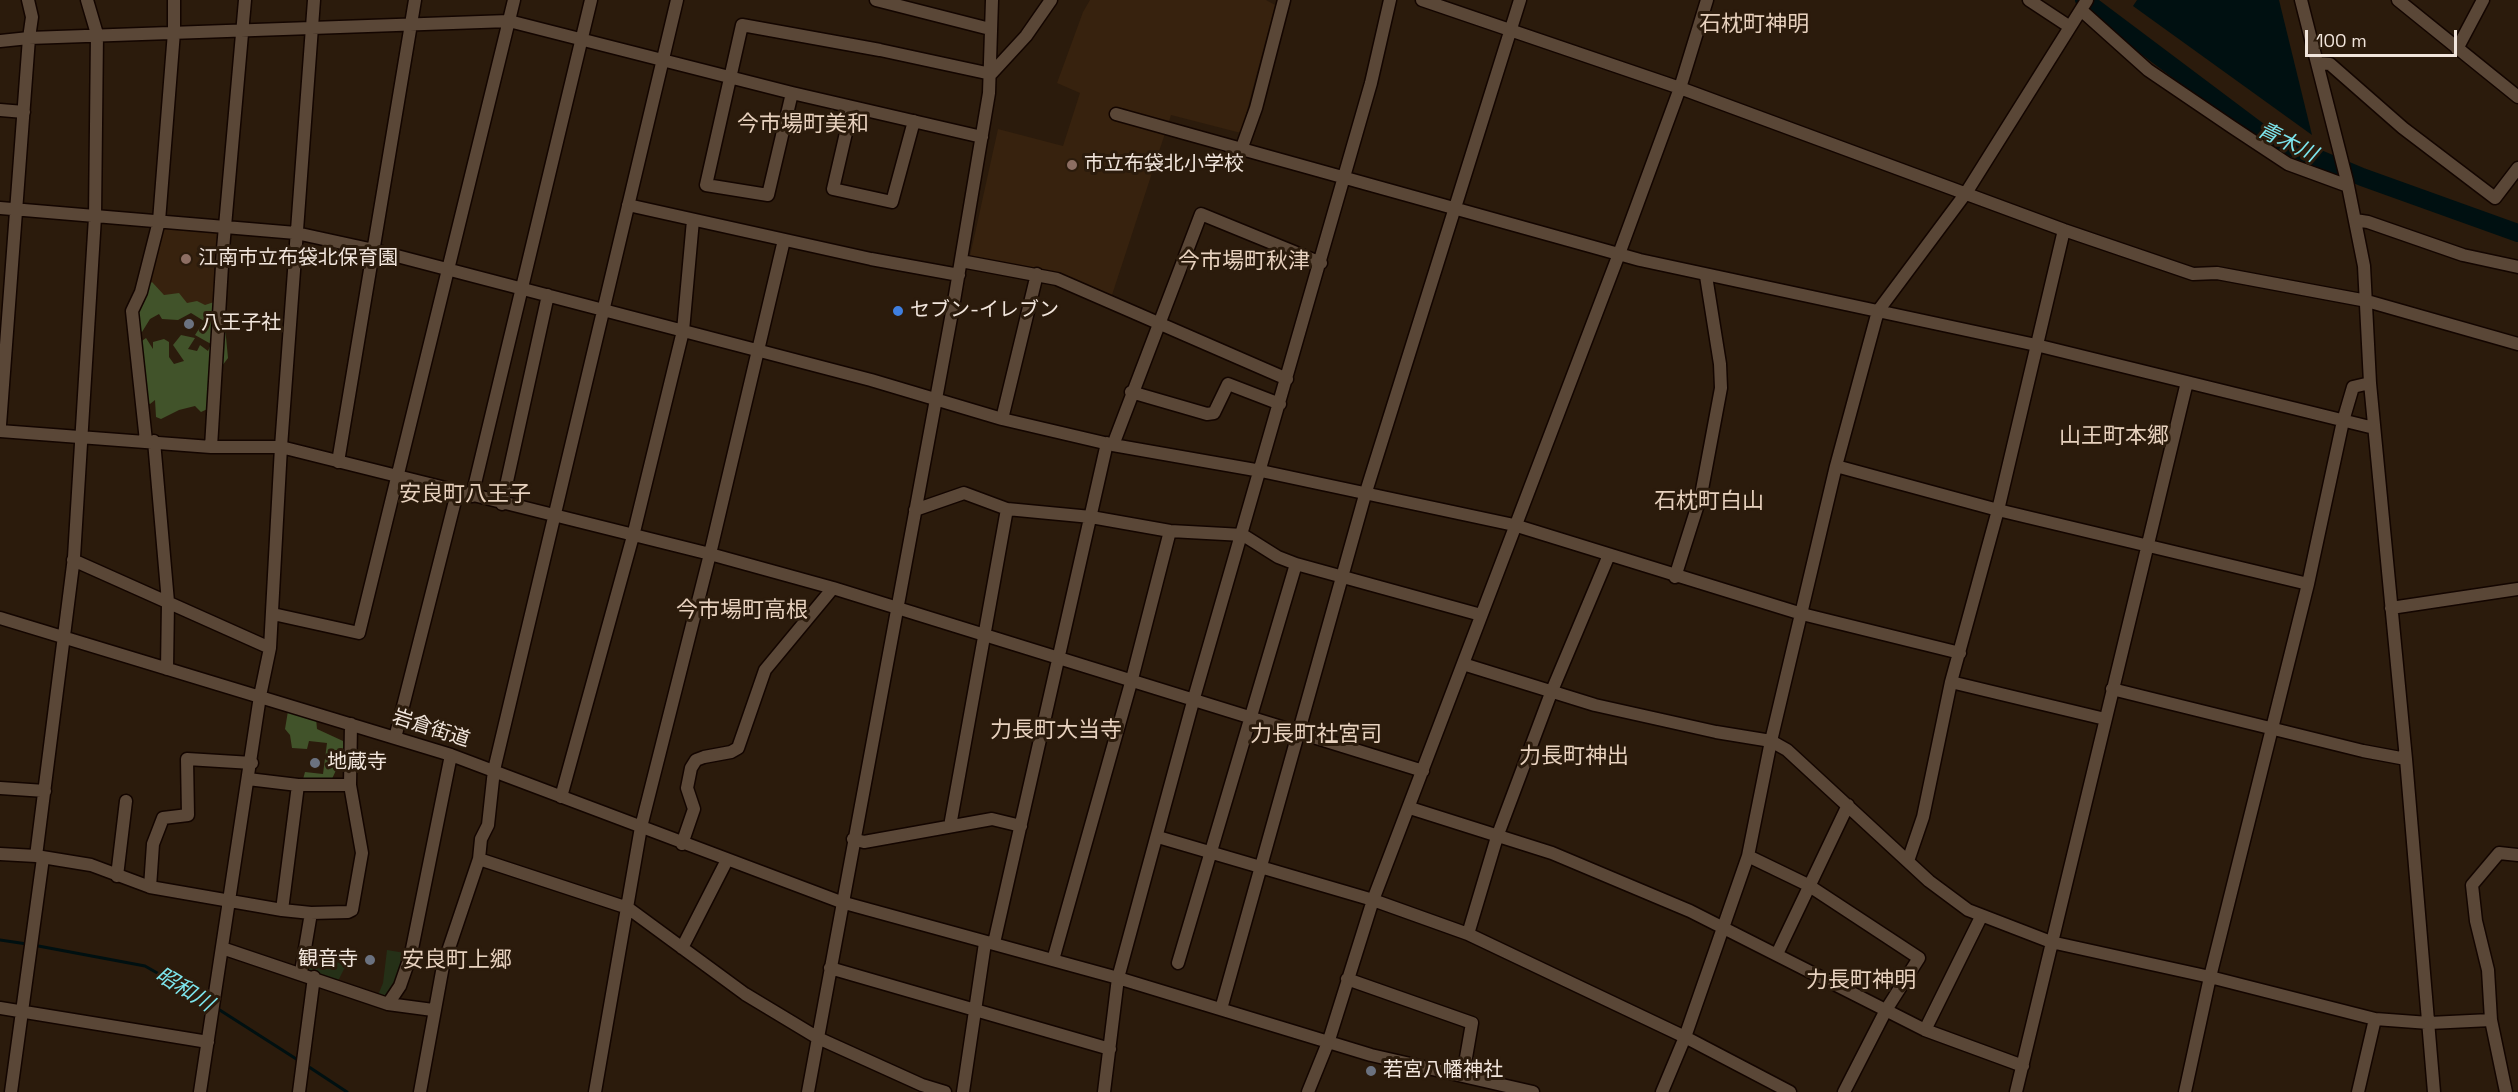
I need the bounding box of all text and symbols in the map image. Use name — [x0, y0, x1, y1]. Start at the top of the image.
district label: 石枕町神明 — [1699, 12, 1809, 38]
scale bar — [2308, 18, 2460, 56]
text: 100 m — [2316, 29, 2367, 52]
district label: 今市場町美和 — [737, 112, 869, 138]
water label: 青木川 — [2253, 118, 2321, 168]
place label: 市立布袋北小学校 — [1084, 153, 1244, 177]
marker: 市立布袋北小学校 — [1065, 158, 1079, 172]
place label: 江南市立布袋北保育園 — [198, 247, 398, 271]
district label: 今市場町秋津 — [1178, 249, 1310, 275]
marker: 江南市立布袋北保育園 — [179, 252, 193, 266]
place label: セブン-イレブン — [910, 299, 1059, 323]
marker: セブン-イレブン — [891, 304, 905, 318]
place label: 八王子社 — [201, 312, 281, 336]
marker: 八王子社 — [182, 317, 196, 331]
district label: 山王町本郷 — [2059, 424, 2169, 450]
district label: 安良町八王子 — [399, 482, 531, 508]
district label: 石枕町白山 — [1654, 489, 1764, 515]
district label: 今市場町高根 — [676, 598, 808, 624]
street label: 岩倉街道 — [389, 705, 473, 753]
district label: 力長町大当寺 — [990, 718, 1122, 744]
district label: 力長町社宮司 — [1250, 722, 1382, 748]
district label: 力長町神出 — [1519, 744, 1629, 770]
place label: 地蔵寺 — [327, 751, 387, 775]
marker: 地蔵寺 — [308, 756, 322, 770]
place label: 観音寺 — [298, 948, 358, 972]
district label: 安良町上郷 — [402, 948, 512, 974]
marker: 観音寺 — [363, 953, 377, 967]
water label: 昭和川 — [151, 963, 217, 1017]
district label: 力長町神明 — [1806, 968, 1916, 994]
place label: 若宮八幡神社 — [1383, 1059, 1503, 1083]
marker: 若宮八幡神社 — [1364, 1064, 1378, 1078]

